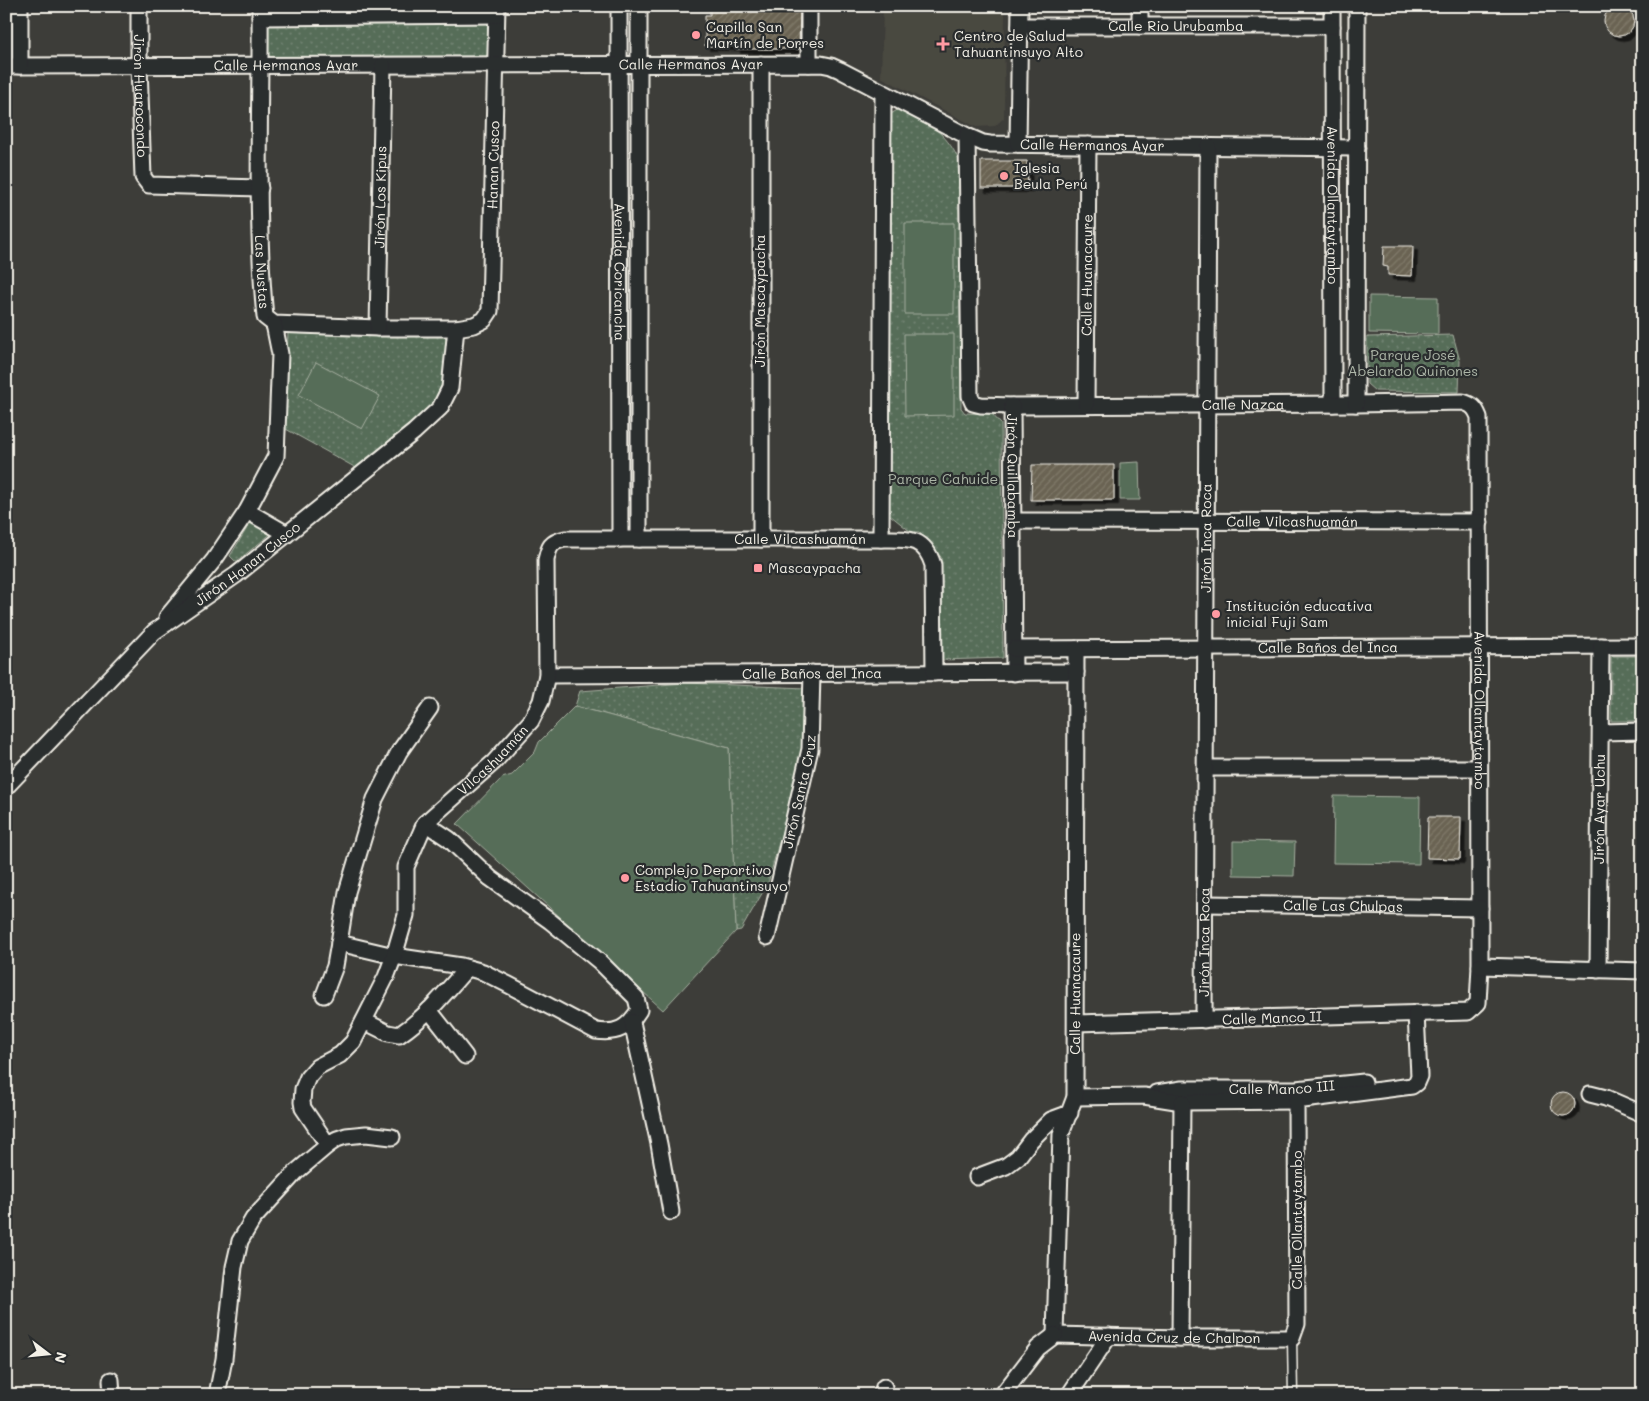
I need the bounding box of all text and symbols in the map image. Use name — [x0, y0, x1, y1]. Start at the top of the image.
street label: Calle Rio Urubamba — [1108, 16, 1244, 35]
place label: Capilla San Martín de Porres — [706, 17, 824, 52]
place label: Centro de Salud Tahuantinsuyo Alto — [954, 26, 1083, 61]
marker: Capilla San Martín de Porres — [690, 29, 702, 41]
street label: Jirón Huarocondo — [130, 35, 152, 158]
marker: Centro de Salud Tahuantinsuyo Alto — [936, 37, 950, 51]
street label: Calle Hermanos Ayar — [619, 54, 763, 73]
street label: Calle Hermanos Ayar — [214, 55, 358, 74]
street label: Hanan Cusco — [482, 120, 503, 209]
street label: Avenida Ollantaytambo — [1323, 126, 1343, 284]
street label: Calle Hermanos Ayar — [1020, 134, 1165, 155]
street label: Jirón Los Kipus — [370, 146, 390, 248]
place label: Iglesia Beula Perú — [1014, 158, 1088, 193]
marker: Iglesia Beula Perú — [998, 170, 1010, 182]
street label: Avenida Coricancha — [610, 203, 630, 341]
street label: Calle Huanacaure — [1077, 214, 1096, 336]
street label: Las Ñustas — [251, 235, 274, 310]
street label: Jirón Mascaypacha — [750, 235, 769, 367]
park label: Parque José Abelardo Quiñones — [1348, 345, 1478, 380]
street label: Calle Nazca — [1202, 394, 1285, 414]
street label: Jirón Quillabamba — [1003, 414, 1023, 538]
park label: Parque Cahuide — [888, 469, 998, 488]
street label: Jirón Inca Roca — [1196, 483, 1215, 593]
street label: Calle Vilcashuamán — [1226, 511, 1358, 531]
street label: Jirón Hanan Cusco — [191, 517, 304, 610]
street label: Calle Vilcashuamán — [734, 529, 866, 548]
place label: Mascaypacha — [768, 558, 861, 577]
marker: Mascaypacha — [752, 562, 764, 574]
place label: Institución educativa inicial Fuji Sam — [1226, 596, 1373, 631]
marker: Institución educativa inicial Fuji Sam — [1210, 608, 1222, 620]
street label: Avenida Ollantaytambo — [1470, 631, 1490, 789]
street label: Calle Baños del Inca — [1258, 637, 1398, 657]
street label: Calle Baños del Inca — [742, 663, 882, 683]
street label: Vilcashuamán — [453, 721, 532, 799]
street label: Jirón Santa Cruz — [778, 734, 819, 850]
street label: Jirón Ayar Uchu — [1589, 754, 1609, 864]
place label: Complejo Deportivo Estadio Tahuantinsuyo — [635, 860, 787, 895]
marker: Complejo Deportivo Estadio Tahuantinsuyo — [619, 872, 631, 884]
street label: Jirón Inca Roca — [1194, 887, 1214, 997]
street label: Calle Las Chulpas — [1283, 895, 1403, 916]
street label: Calle Huanacaure — [1065, 933, 1084, 1055]
street label: Calle Manco II — [1222, 1006, 1322, 1029]
street label: Calle Manco III — [1229, 1075, 1335, 1098]
street label: Calle Ollantaytambo — [1287, 1151, 1306, 1289]
street label: Avenida Cruz de Chalpon — [1088, 1326, 1260, 1347]
north arrow — [22, 1328, 72, 1378]
text: N — [50, 1350, 72, 1365]

